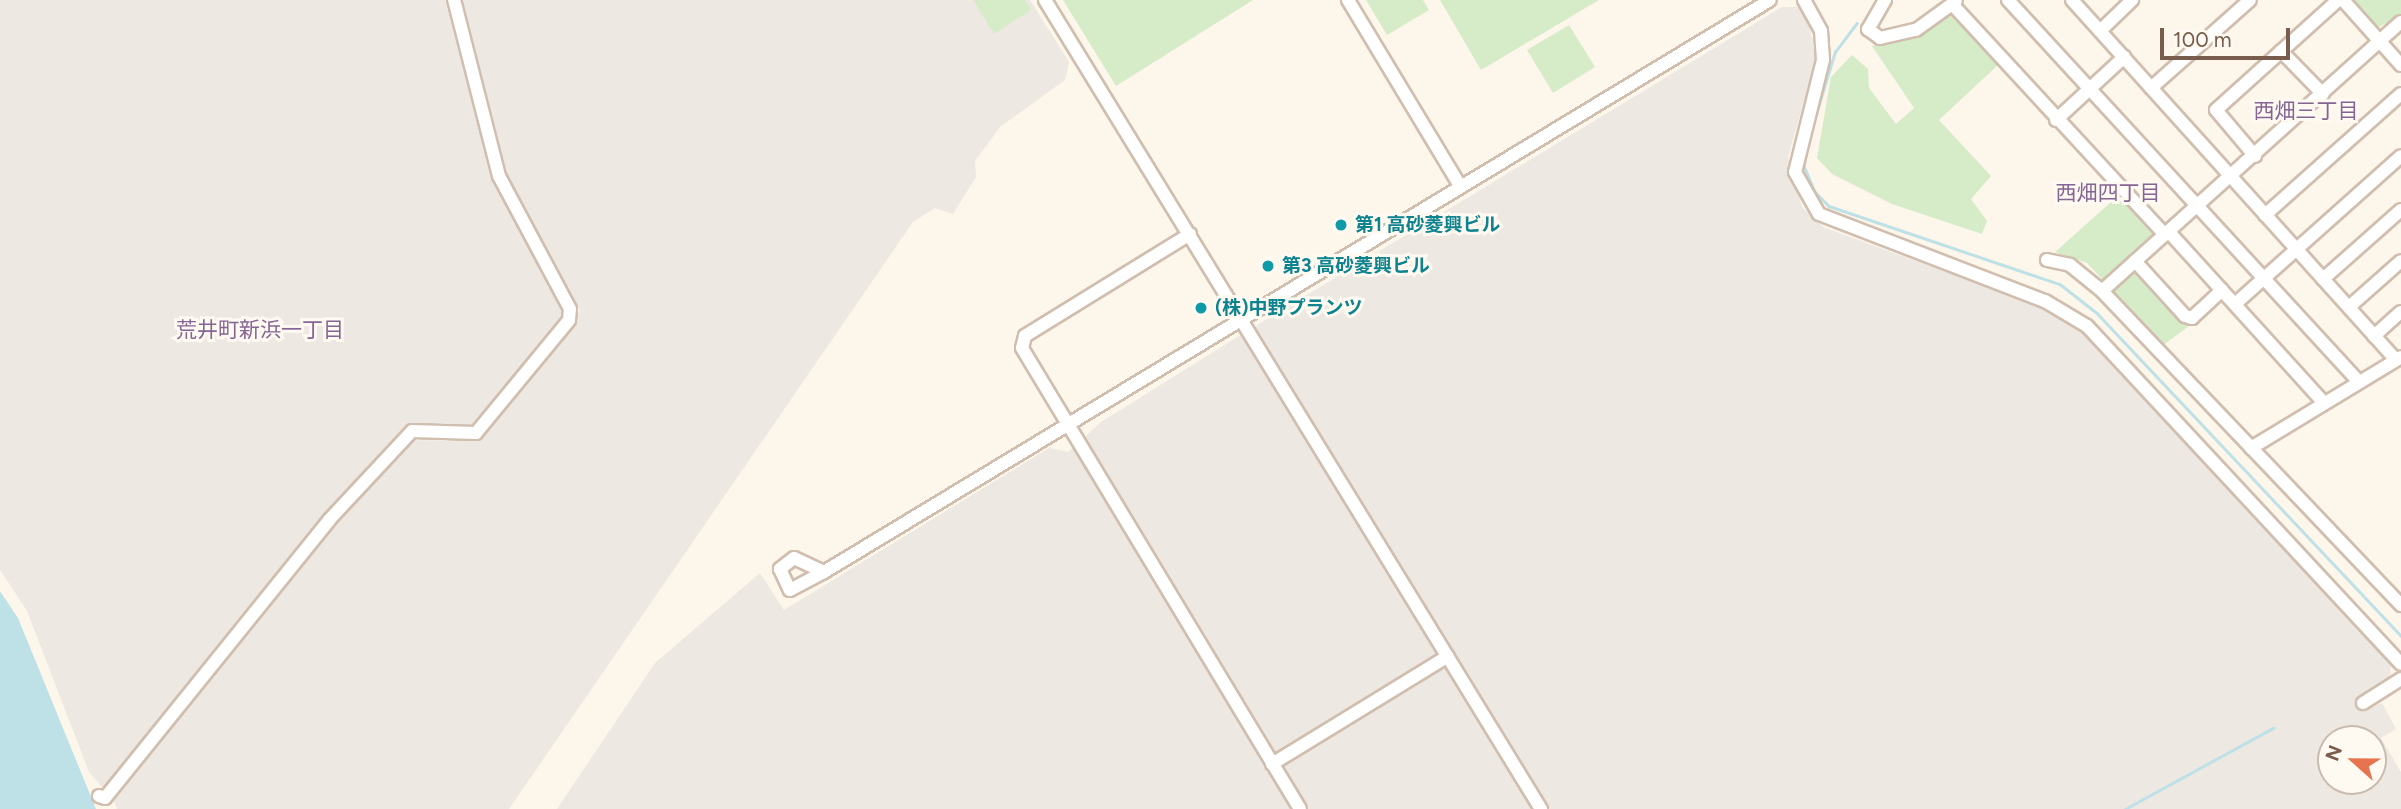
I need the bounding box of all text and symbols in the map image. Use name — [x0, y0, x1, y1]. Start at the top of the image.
scale bar — [2163, 14, 2292, 58]
text: 100 m — [2173, 27, 2232, 52]
district label: 西畑三丁目 — [2254, 98, 2358, 124]
district label: 西畑四丁目 — [2056, 180, 2160, 206]
place label: 第1 高砂菱興ビル — [1355, 214, 1501, 236]
marker: 第1 高砂菱興ビル — [1333, 217, 1349, 233]
place label: 第3 高砂菱興ビル — [1282, 255, 1430, 277]
marker: 第3 高砂菱興ビル — [1260, 258, 1276, 274]
place label: (株)中野プランツ — [1215, 297, 1363, 319]
marker: (株)中野プランツ — [1193, 300, 1209, 316]
district label: 荒井町新浜一丁目 — [176, 317, 344, 343]
north arrow — [2317, 725, 2387, 795]
text: N — [2320, 742, 2347, 764]

